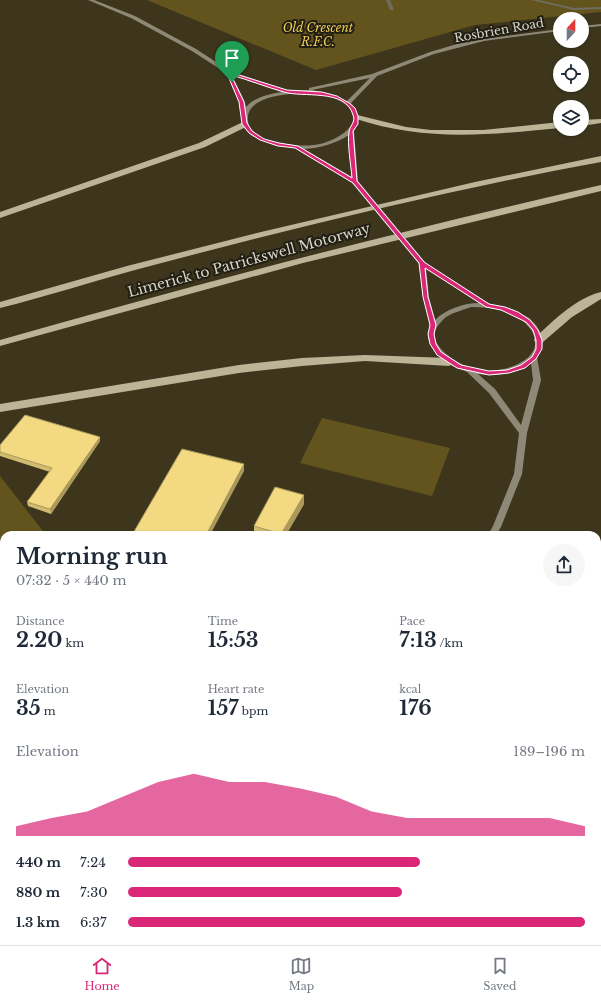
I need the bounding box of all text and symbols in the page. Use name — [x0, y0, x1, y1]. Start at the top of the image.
north arrow — [553, 12, 589, 48]
map controls — [553, 12, 589, 136]
street label: Rosbrien Road — [453, 15, 545, 45]
park label: Old Crescent R.F.C. — [283, 20, 354, 49]
pin — [215, 41, 249, 82]
icon: arrive — [221, 47, 243, 69]
button: locate — [553, 56, 589, 92]
button: layers — [553, 100, 589, 136]
street label: Limerick to Patrickswell Motorway — [126, 219, 372, 301]
text: Morning run — [16, 543, 168, 570]
button: share — [543, 544, 585, 586]
text: 07:32 · 5 × 440 m — [16, 572, 126, 589]
text: Distance — [16, 614, 65, 628]
text: Time — [208, 614, 238, 628]
text: Pace — [399, 614, 425, 628]
text: 2.20 — [16, 628, 62, 652]
text: 15:53 — [208, 628, 259, 652]
text: 7:13 — [399, 628, 437, 652]
text: km — [62, 636, 84, 650]
text: /km — [437, 636, 463, 650]
text: Elevation — [16, 682, 69, 696]
text: Heart rate — [208, 682, 264, 696]
text: kcal — [399, 682, 421, 696]
text: 35 — [16, 696, 41, 720]
text: 157 — [208, 696, 239, 720]
text: 176 — [399, 696, 432, 720]
text: m — [41, 704, 56, 718]
text: bpm — [239, 704, 268, 718]
text: Elevation — [16, 743, 79, 760]
text: 189–196 m — [513, 743, 585, 760]
text: 440 m — [16, 854, 61, 871]
text: 7:24 — [80, 854, 106, 871]
text: 880 m — [16, 884, 60, 901]
text: 7:30 — [80, 884, 108, 901]
text: 1.3 km — [16, 914, 60, 931]
text: 6:37 — [80, 914, 107, 931]
tab: Home — [85, 955, 120, 993]
tab: Map — [289, 955, 314, 993]
tab: Saved — [483, 955, 516, 993]

